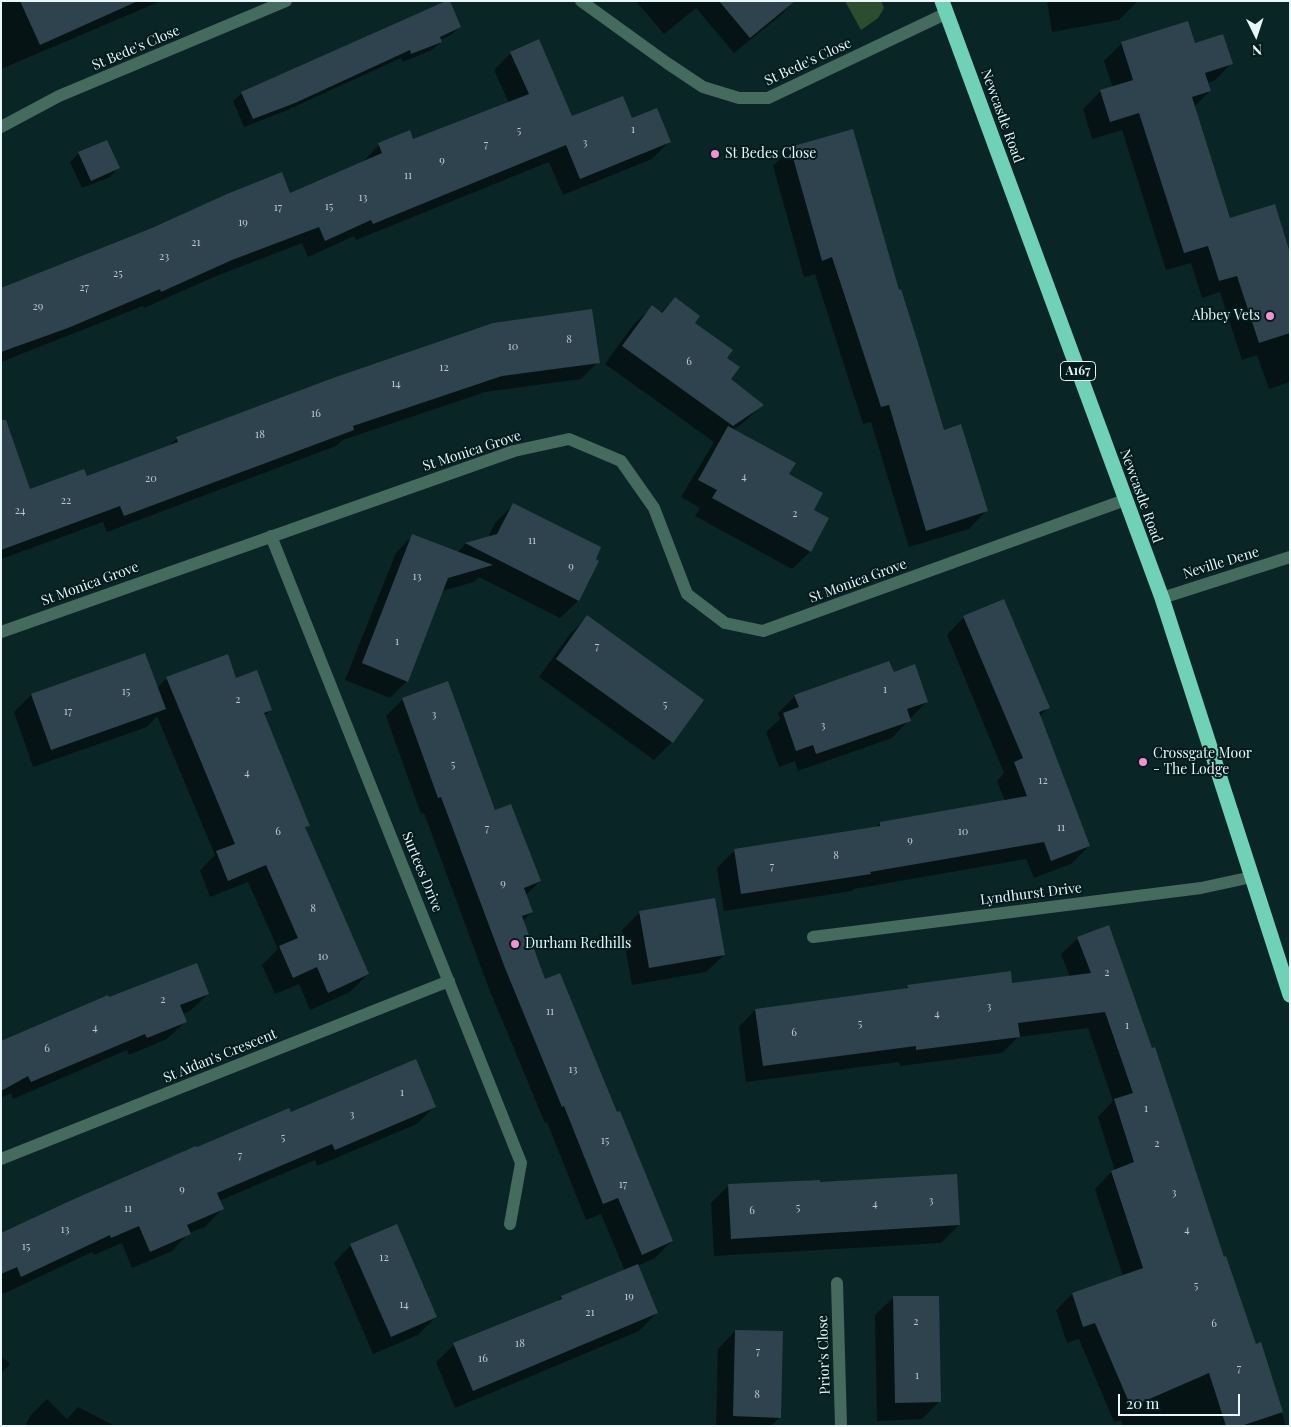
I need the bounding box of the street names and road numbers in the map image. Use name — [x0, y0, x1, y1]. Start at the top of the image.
street label: St Bede's Close — [90, 22, 182, 74]
street label: St Bede's Close — [762, 35, 854, 89]
street label: Newcastle Road — [977, 67, 1027, 165]
road number: A167 — [1060, 362, 1096, 381]
street label: St Monica Grove — [421, 427, 523, 475]
street label: Newcastle Road — [1116, 447, 1166, 545]
street label: Neville Dene — [1181, 543, 1261, 583]
street label: St Monica Grove — [807, 556, 909, 606]
street label: St Monica Grove — [39, 559, 141, 609]
street label: Surtees Drive — [398, 829, 446, 915]
street label: Lyndhurst Drive — [979, 879, 1083, 909]
street label: St Aidan's Crescent — [161, 1026, 279, 1086]
street label: Prior's Close — [814, 1315, 834, 1395]

